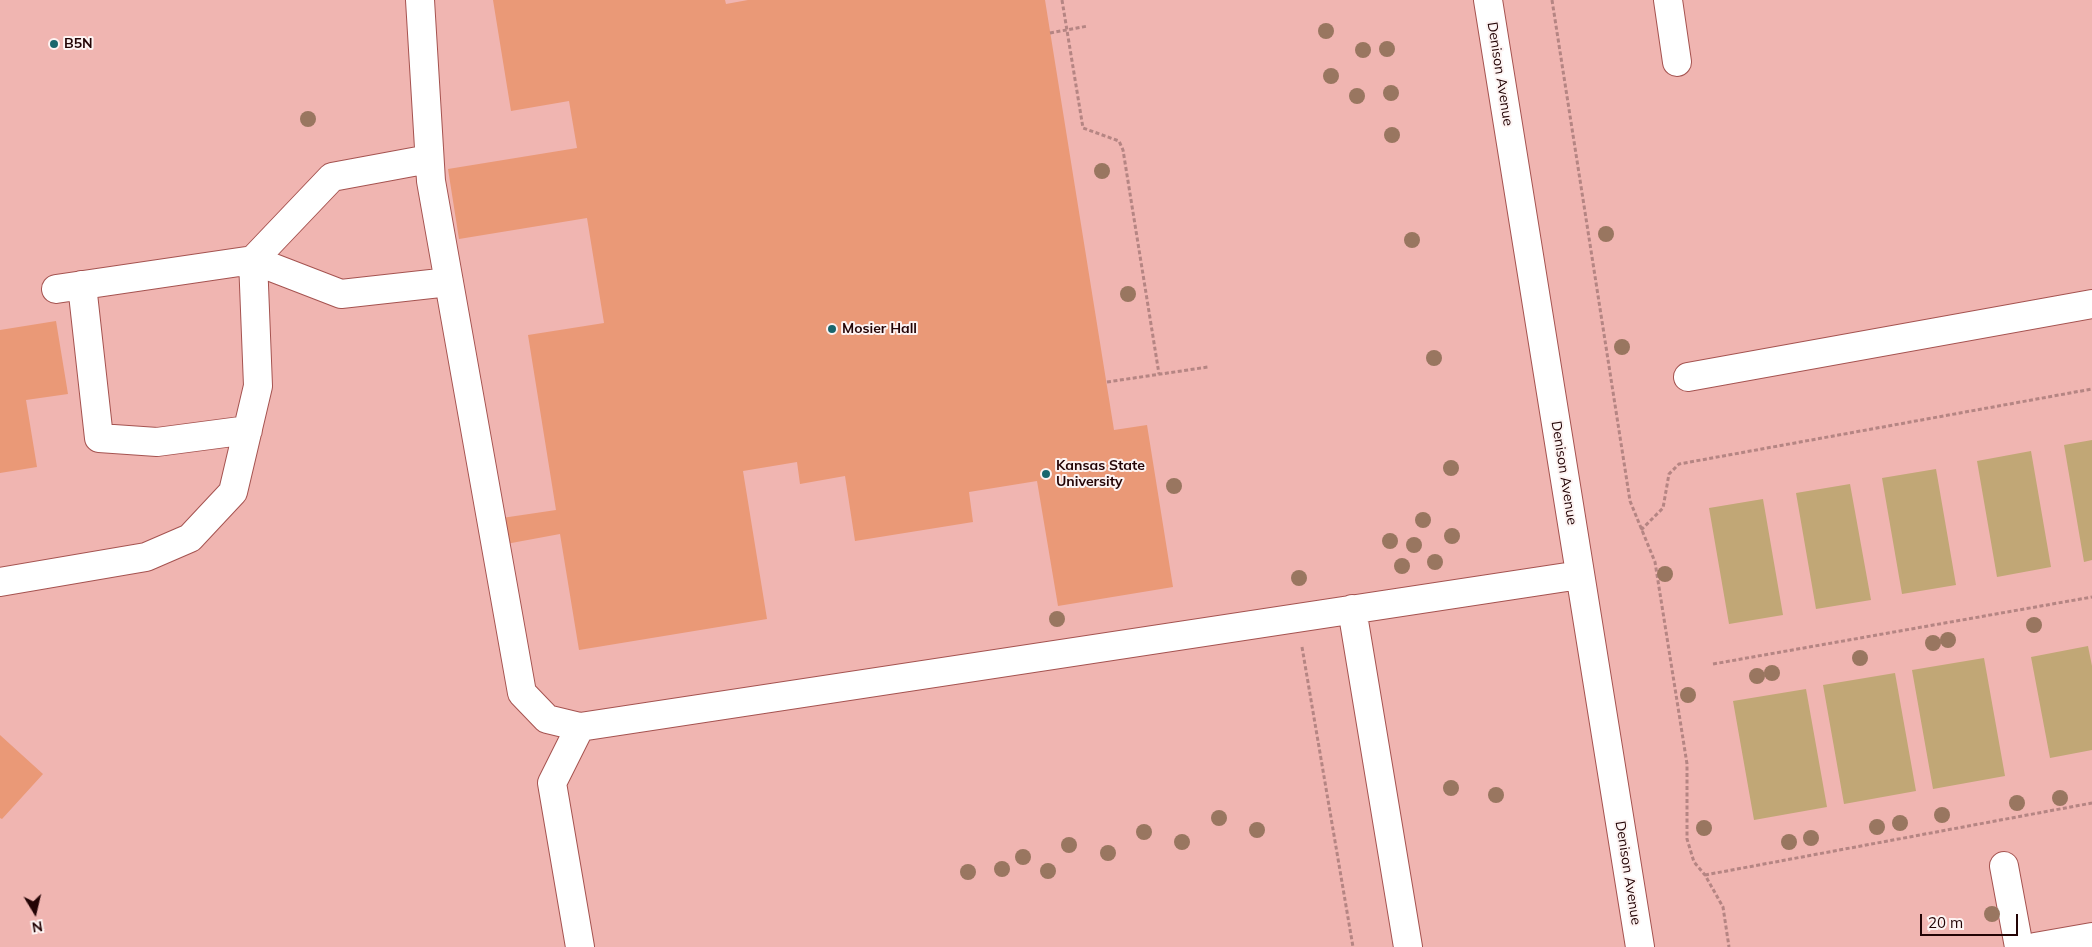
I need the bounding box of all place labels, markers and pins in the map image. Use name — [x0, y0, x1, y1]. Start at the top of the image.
place label: B5N — [64, 36, 93, 52]
marker: B5N — [48, 38, 60, 50]
place label: Mosier Hall — [842, 321, 917, 337]
marker: Mosier Hall — [826, 323, 838, 335]
place label: Kansas State University — [1056, 458, 1145, 491]
marker: Kansas State University — [1040, 468, 1052, 480]

